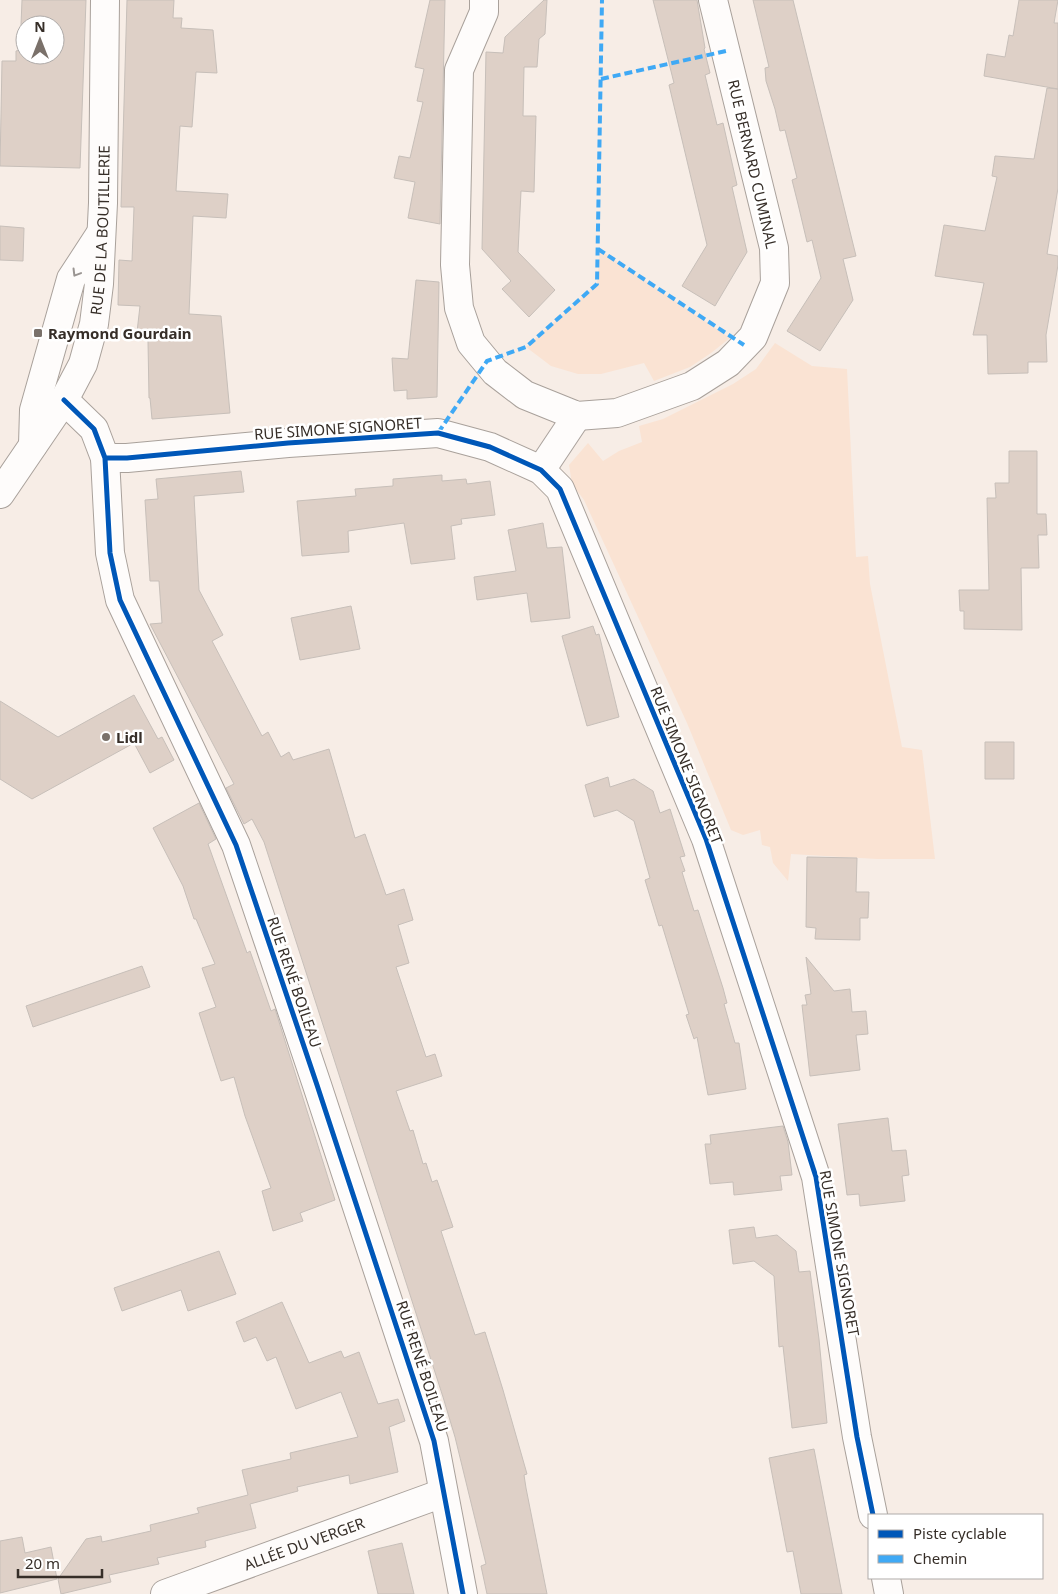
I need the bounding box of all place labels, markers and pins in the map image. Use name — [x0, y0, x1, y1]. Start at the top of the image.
place label: Raymond Gourdain — [48, 323, 192, 343]
marker: Raymond Gourdain — [32, 327, 44, 339]
place label: Lidl — [116, 727, 143, 747]
marker: Lidl — [100, 731, 112, 743]

